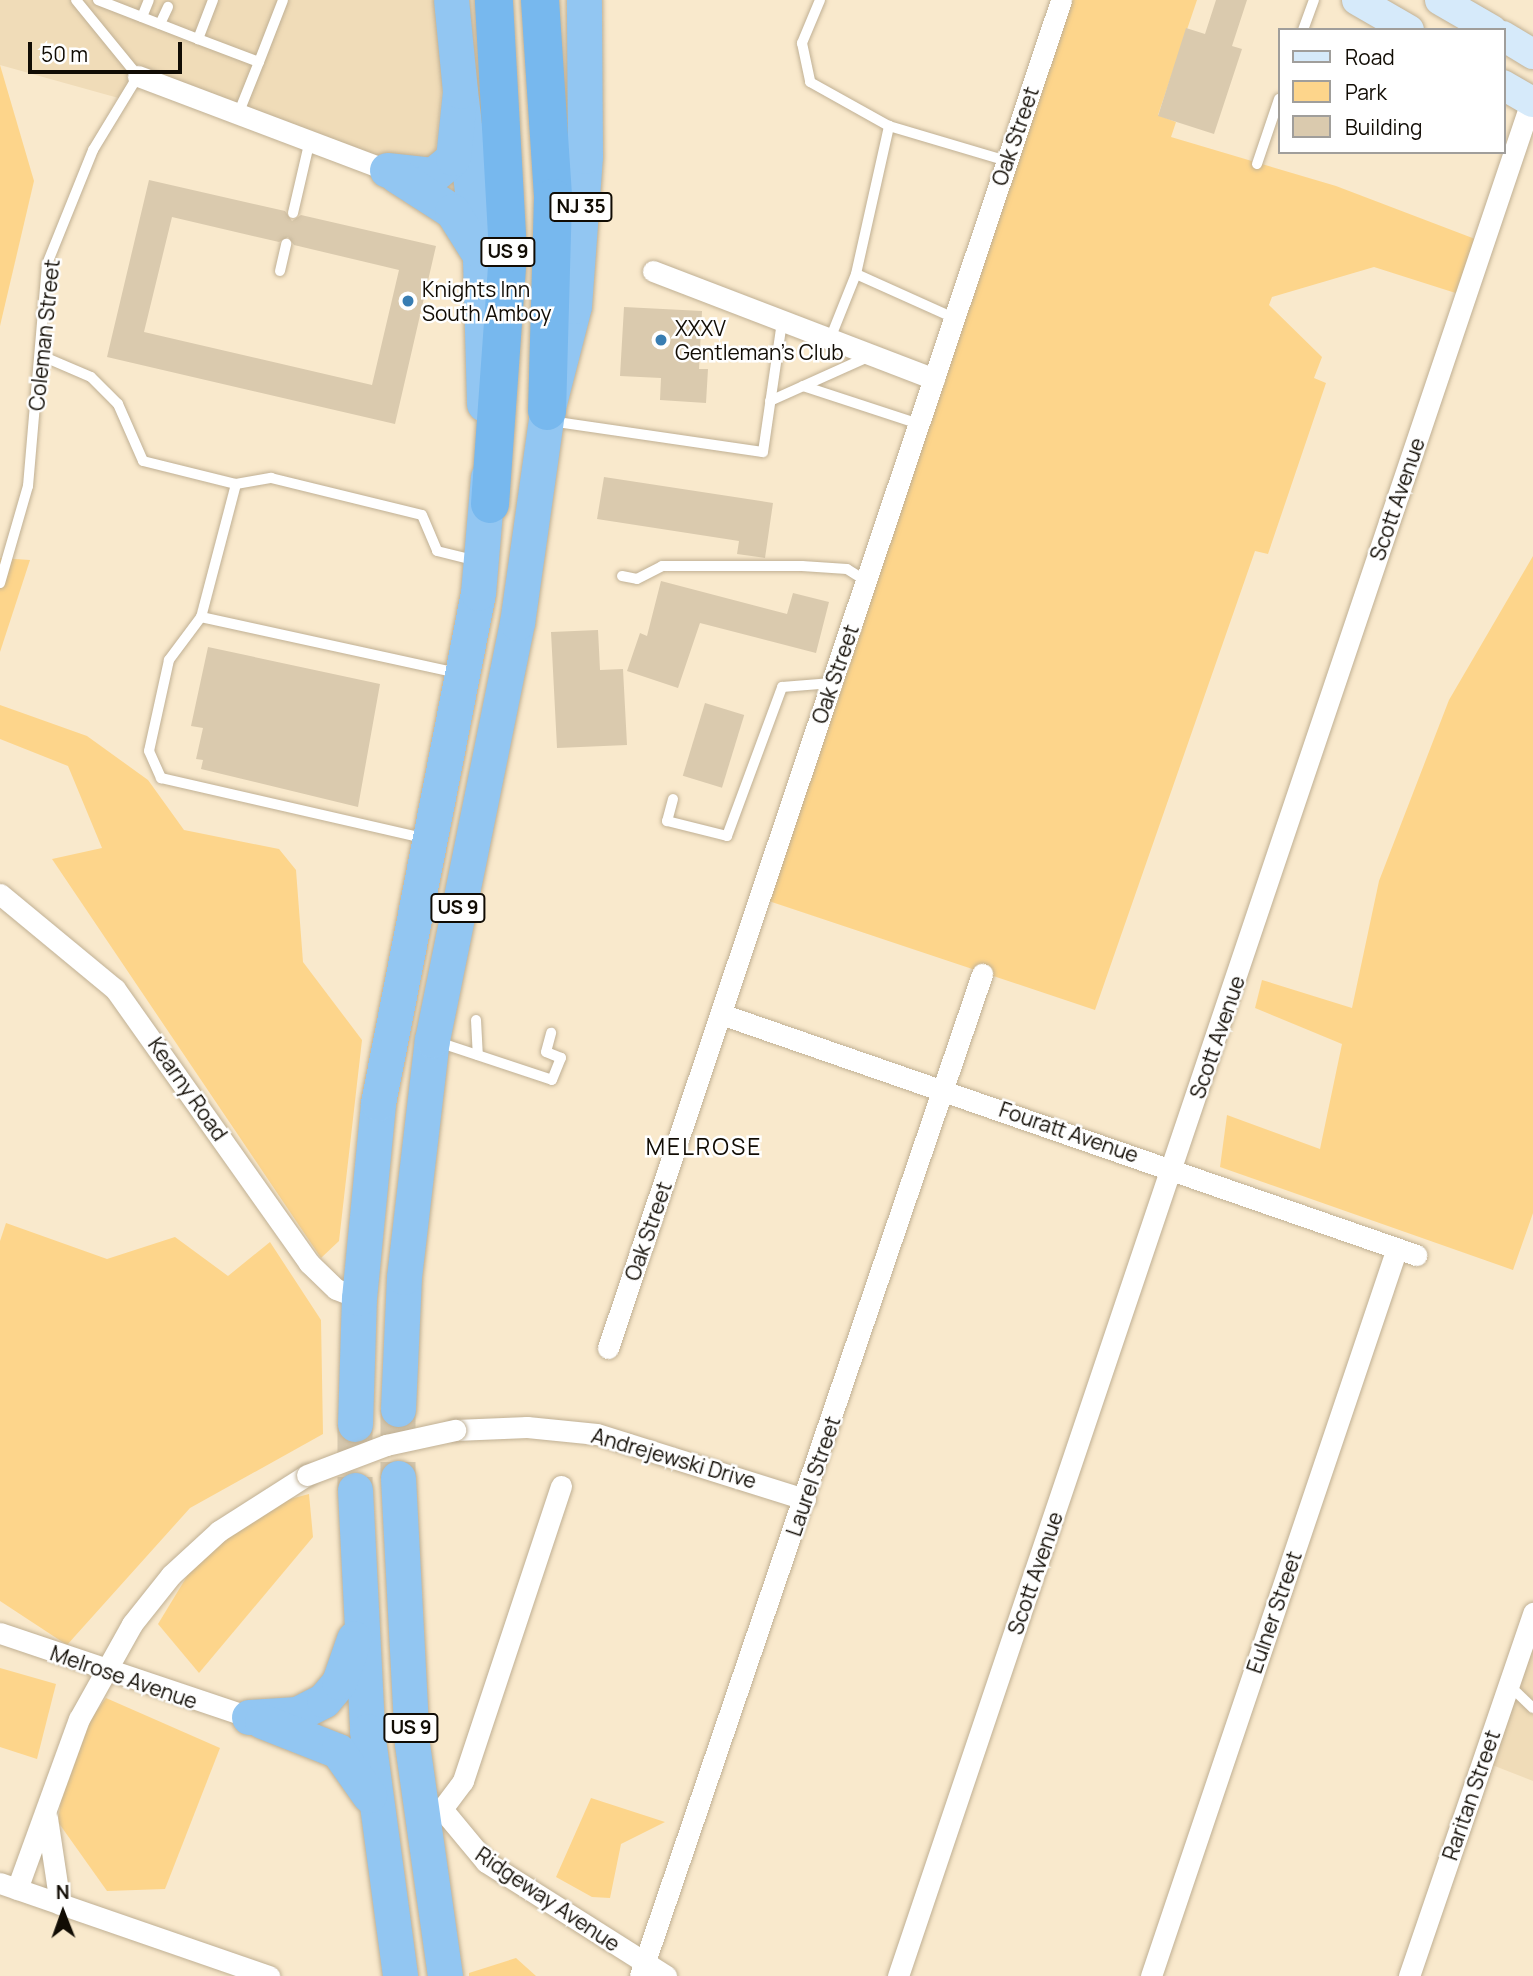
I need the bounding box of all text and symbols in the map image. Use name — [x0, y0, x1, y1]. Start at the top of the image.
scale bar — [32, 28, 186, 72]
legend — [1278, 28, 1505, 154]
text: 50 m — [41, 40, 88, 68]
text: Road — [1345, 43, 1395, 71]
text: Park — [1345, 78, 1387, 106]
street label: Oak Street — [986, 83, 1044, 189]
text: Building — [1345, 113, 1422, 141]
road number: NJ 35 — [548, 192, 614, 223]
road number: US 9 — [480, 236, 536, 268]
street label: Coleman Street — [24, 258, 64, 412]
place label: Knights Inn South Amboy — [422, 276, 552, 326]
marker: Knights Inn South Amboy — [400, 293, 416, 309]
place label: XXXV Gentleman's Club — [675, 315, 843, 365]
marker: XXXV Gentleman's Club — [653, 332, 669, 348]
street label: Scott Avenue — [1364, 434, 1430, 564]
street label: Oak Street — [806, 621, 864, 727]
road number: US 9 — [430, 893, 486, 924]
street label: Scott Avenue — [1184, 972, 1250, 1102]
street label: Kearny Road — [143, 1033, 233, 1145]
street label: Fouratt Avenue — [996, 1096, 1142, 1168]
district label: MELROSE — [647, 1132, 761, 1160]
street label: Oak Street — [619, 1178, 677, 1284]
street label: Laurel Street — [781, 1413, 845, 1539]
street label: Andrejewski Drive — [589, 1422, 759, 1494]
street label: Scott Avenue — [1002, 1508, 1068, 1638]
street label: Eulner Street — [1241, 1548, 1307, 1676]
street label: Melrose Avenue — [47, 1640, 201, 1714]
road number: US 9 — [383, 1712, 439, 1744]
street label: Raritan Street — [1437, 1727, 1505, 1863]
street label: Ridgeway Avenue — [471, 1841, 625, 1957]
north arrow — [28, 1878, 98, 1948]
text: N — [56, 1879, 70, 1905]

